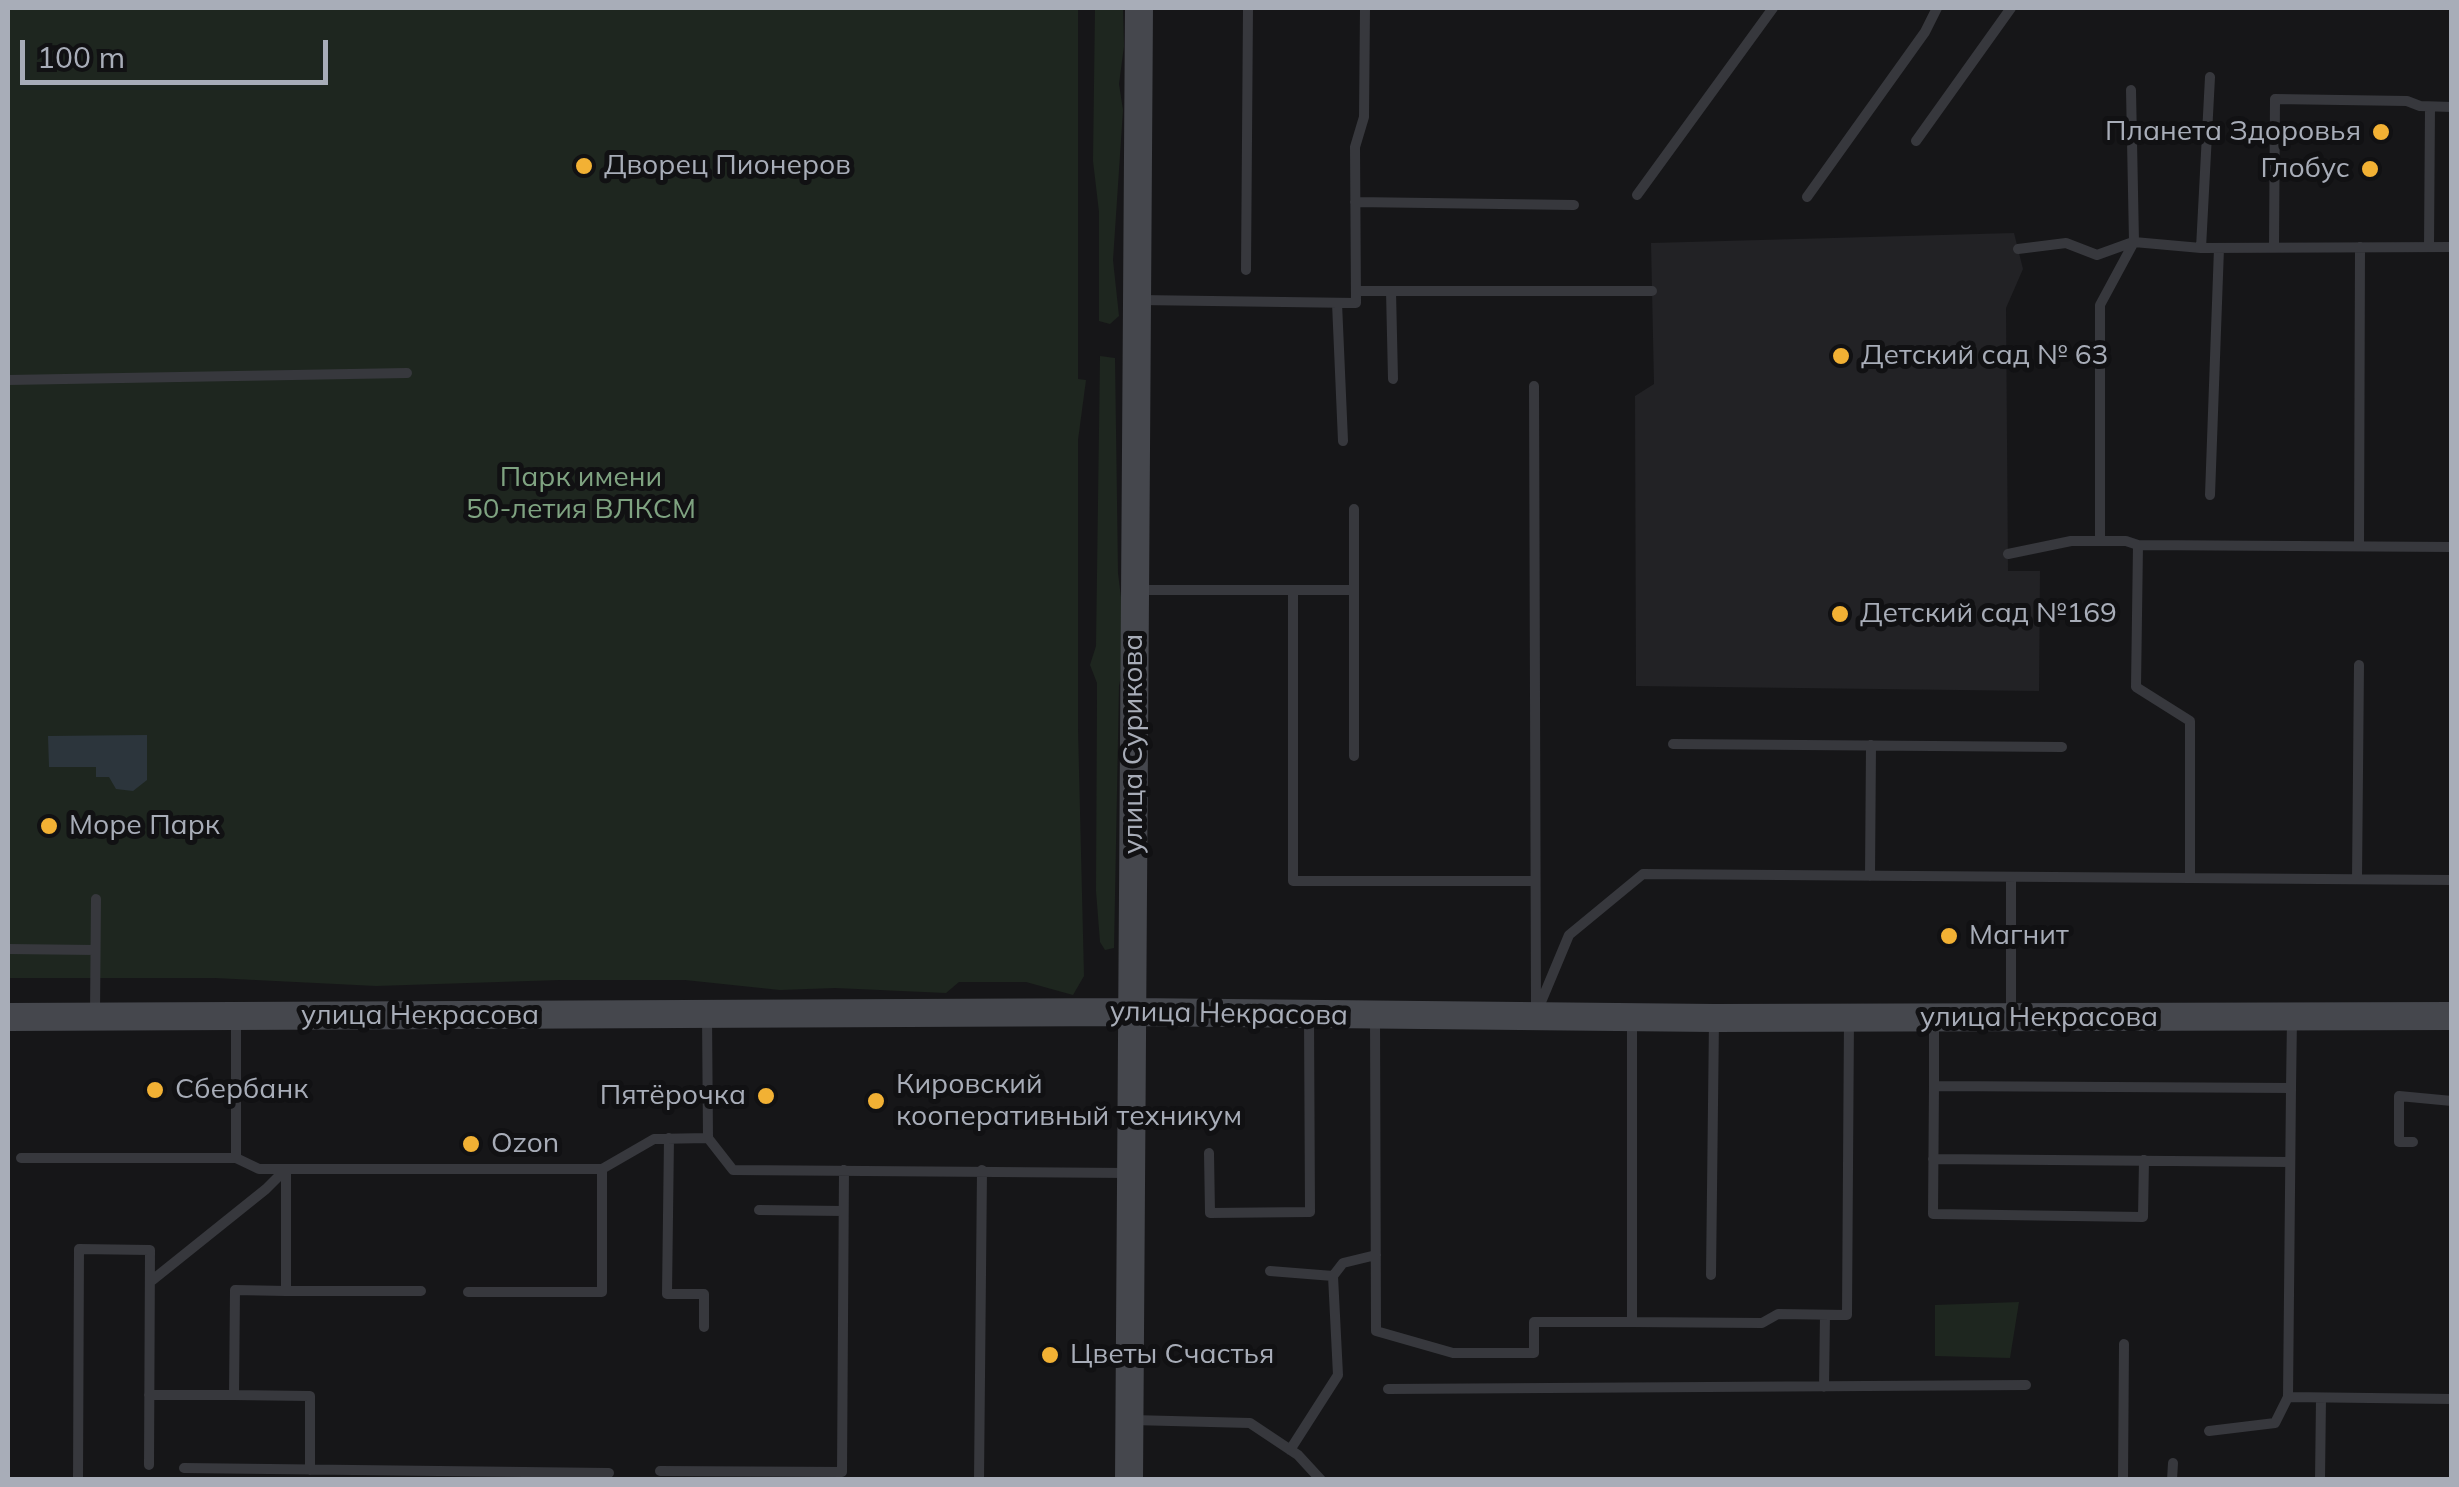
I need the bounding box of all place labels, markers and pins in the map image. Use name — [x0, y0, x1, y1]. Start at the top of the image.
place label: Планета Здоровья — [2105, 115, 2361, 149]
marker: Планета Здоровья — [2370, 121, 2392, 143]
place label: Дворец Пионеров — [604, 149, 851, 183]
place label: Глобус — [2261, 152, 2350, 186]
marker: Дворец Пионеров — [573, 155, 595, 177]
marker: Глобус — [2359, 158, 2381, 180]
place label: Детский сад № 63 — [1861, 339, 2108, 373]
marker: Детский сад № 63 — [1830, 345, 1852, 367]
place label: Детский сад №169 — [1860, 597, 2117, 631]
marker: Детский сад №169 — [1829, 603, 1851, 625]
place label: Море Парк — [69, 809, 220, 843]
marker: Море Парк — [38, 815, 60, 837]
place label: Магнит — [1969, 919, 2069, 953]
marker: Магнит — [1938, 925, 1960, 947]
place label: Кировский кооперативный техникум — [896, 1068, 1242, 1134]
place label: Сбербанк — [175, 1073, 308, 1107]
marker: Сбербанк — [144, 1079, 166, 1101]
place label: Пятёрочка — [600, 1079, 746, 1113]
marker: Пятёрочка — [755, 1085, 777, 1107]
marker: Кировский кооперативный техникум — [865, 1090, 887, 1112]
place label: Ozon — [491, 1127, 559, 1161]
marker: Ozon — [460, 1133, 482, 1155]
place label: Цветы Счастья — [1070, 1338, 1274, 1372]
marker: Цветы Счастья — [1039, 1344, 1061, 1366]

